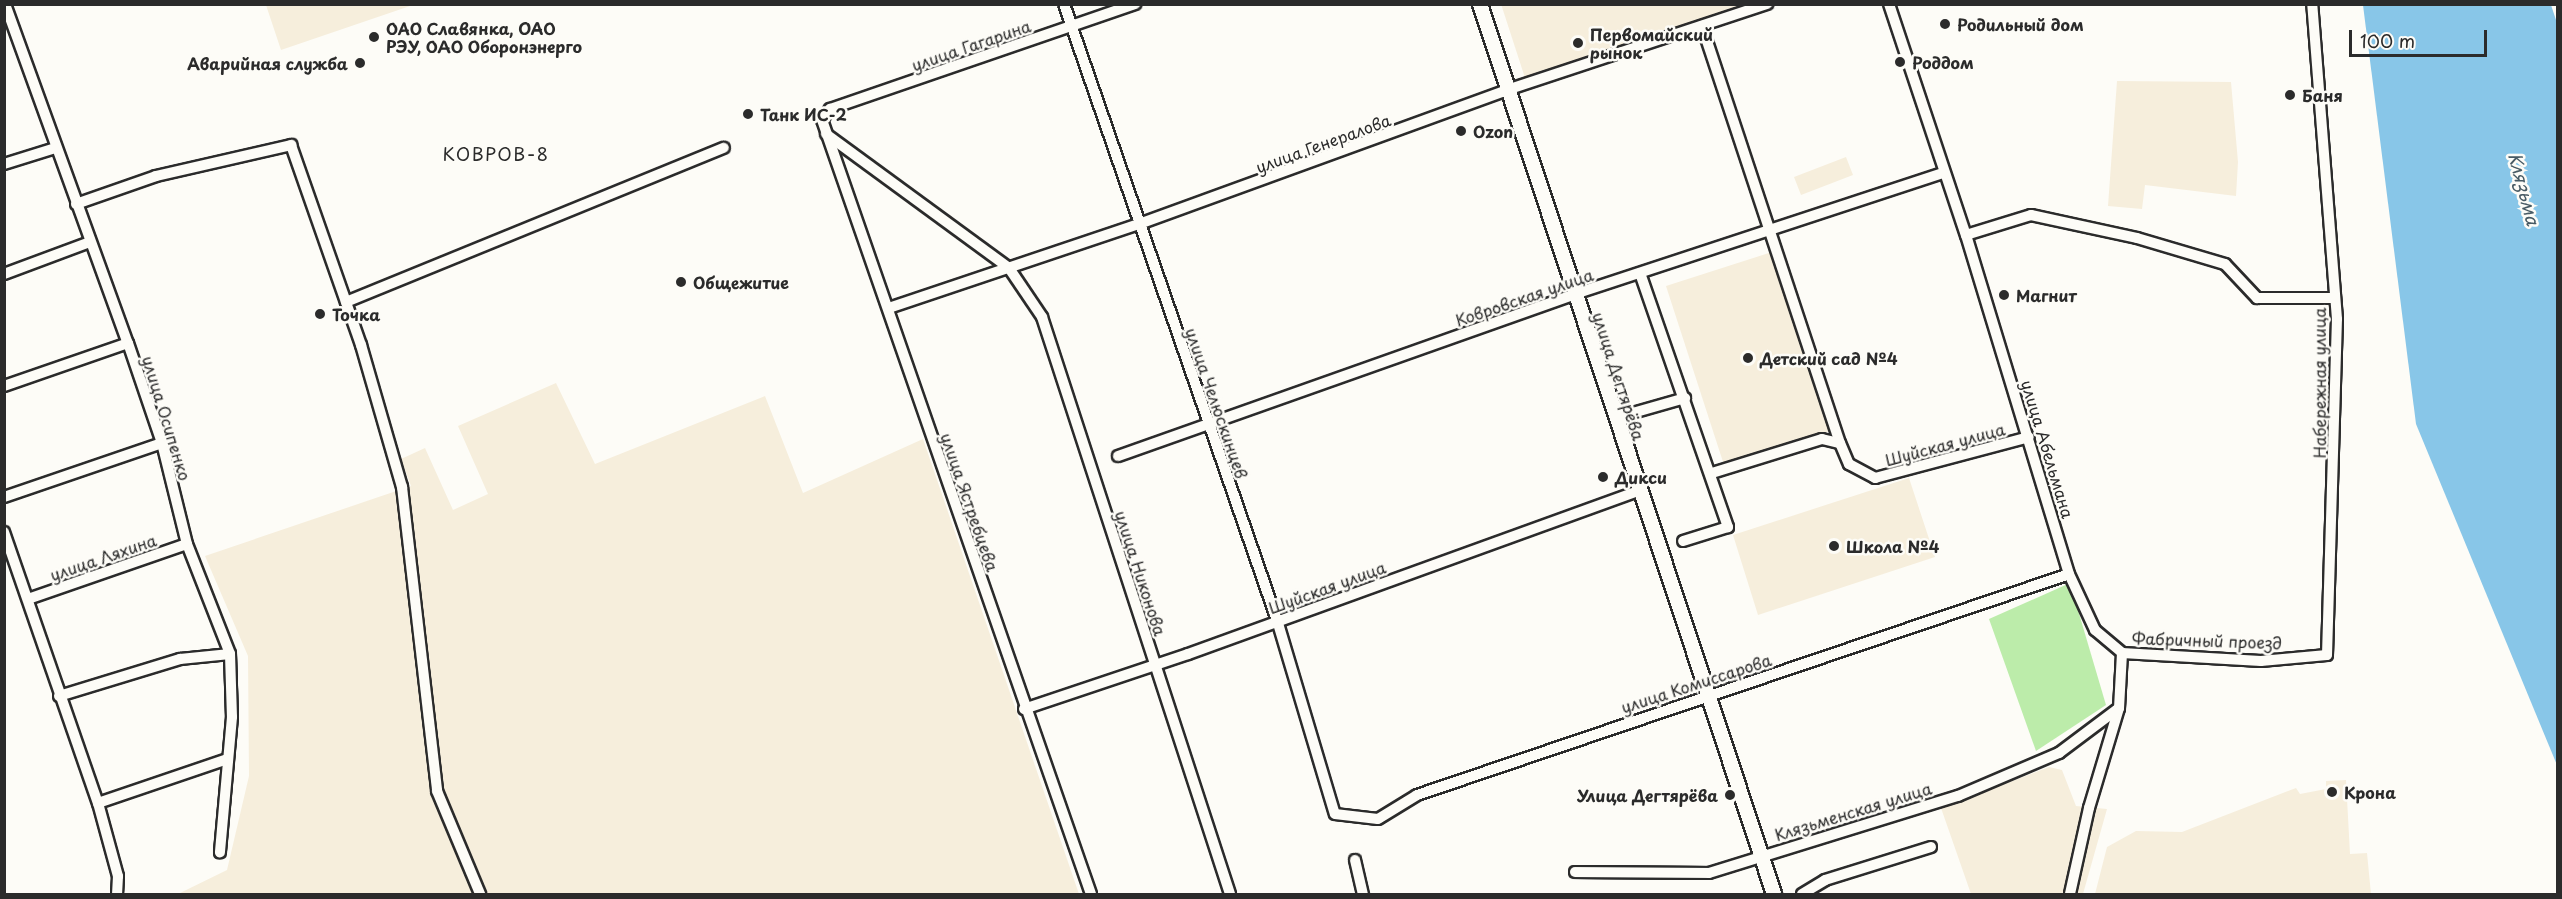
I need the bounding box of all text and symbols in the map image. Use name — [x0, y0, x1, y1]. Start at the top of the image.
place label: Родильный дом — [1957, 14, 2084, 34]
street label: улица Гагарина — [909, 16, 1033, 74]
marker: Родильный дом — [1938, 17, 1952, 31]
place label: ОАО Славянка, ОАО РЭУ, ОАО Оборонэнерго — [386, 18, 583, 56]
scale bar — [2352, 18, 2490, 56]
place label: Первомайский рынок — [1590, 24, 1713, 62]
text: 100 m — [2360, 27, 2415, 54]
marker: ОАО Славянка, ОАО РЭУ, ОАО Оборонэнерго — [367, 30, 381, 44]
marker: Первомайский рынок — [1571, 36, 1585, 50]
place label: Роддом — [1912, 52, 1974, 72]
place label: Аварийная служба — [187, 53, 348, 73]
marker: Роддом — [1893, 55, 1907, 69]
marker: Аварийная служба — [353, 56, 367, 70]
place label: Баня — [2302, 85, 2343, 105]
marker: Баня — [2283, 88, 2297, 102]
place label: Танк ИС-2 — [760, 104, 848, 124]
marker: Танк ИС-2 — [741, 107, 755, 121]
street label: улица Генералова — [1252, 110, 1394, 176]
place label: Ozon — [1473, 121, 1513, 141]
marker: Ozon — [1454, 124, 1468, 138]
district label: КОВРОВ-8 — [442, 143, 550, 165]
water label: Клязьма — [2504, 150, 2544, 228]
street label: Ковровская улица — [1452, 264, 1596, 330]
place label: Общежитие — [693, 272, 789, 292]
marker: Общежитие — [674, 275, 688, 289]
place label: Магнит — [2016, 285, 2077, 305]
marker: Магнит — [1997, 288, 2011, 302]
place label: Точка — [332, 304, 380, 324]
marker: Точка — [313, 307, 327, 321]
street label: Набережная улица — [2309, 307, 2329, 459]
street label: улица Дегтярёва — [1589, 309, 1649, 443]
street label: улица Челюскинцев — [1182, 325, 1252, 481]
place label: Детский сад №4 — [1760, 348, 1898, 368]
marker: Детский сад №4 — [1741, 351, 1755, 365]
street label: улица Осипенко — [139, 353, 195, 483]
street label: улица Абельмана — [2018, 377, 2078, 521]
street label: Шуйская улица — [1882, 419, 2008, 469]
street label: улица Ястребцева — [937, 430, 1003, 574]
place label: Дикси — [1615, 467, 1667, 487]
marker: Дикси — [1596, 470, 1610, 484]
street label: улица Никонова — [1112, 508, 1170, 638]
street label: улица Ляхина — [47, 530, 159, 584]
place label: Школа №4 — [1846, 536, 1940, 556]
marker: Школа №4 — [1827, 539, 1841, 553]
street label: Шуйская улица — [1265, 557, 1389, 617]
street label: Фабричный проезд — [2132, 628, 2282, 652]
street label: улица Комиссарова — [1618, 649, 1774, 717]
street label: Клязьменская улица — [1772, 778, 1934, 844]
place label: Крона — [2344, 782, 2396, 802]
place label: Улица Дегтярёва — [1577, 785, 1718, 805]
marker: Крона — [2325, 785, 2339, 799]
marker: Улица Дегтярёва — [1723, 788, 1737, 802]

